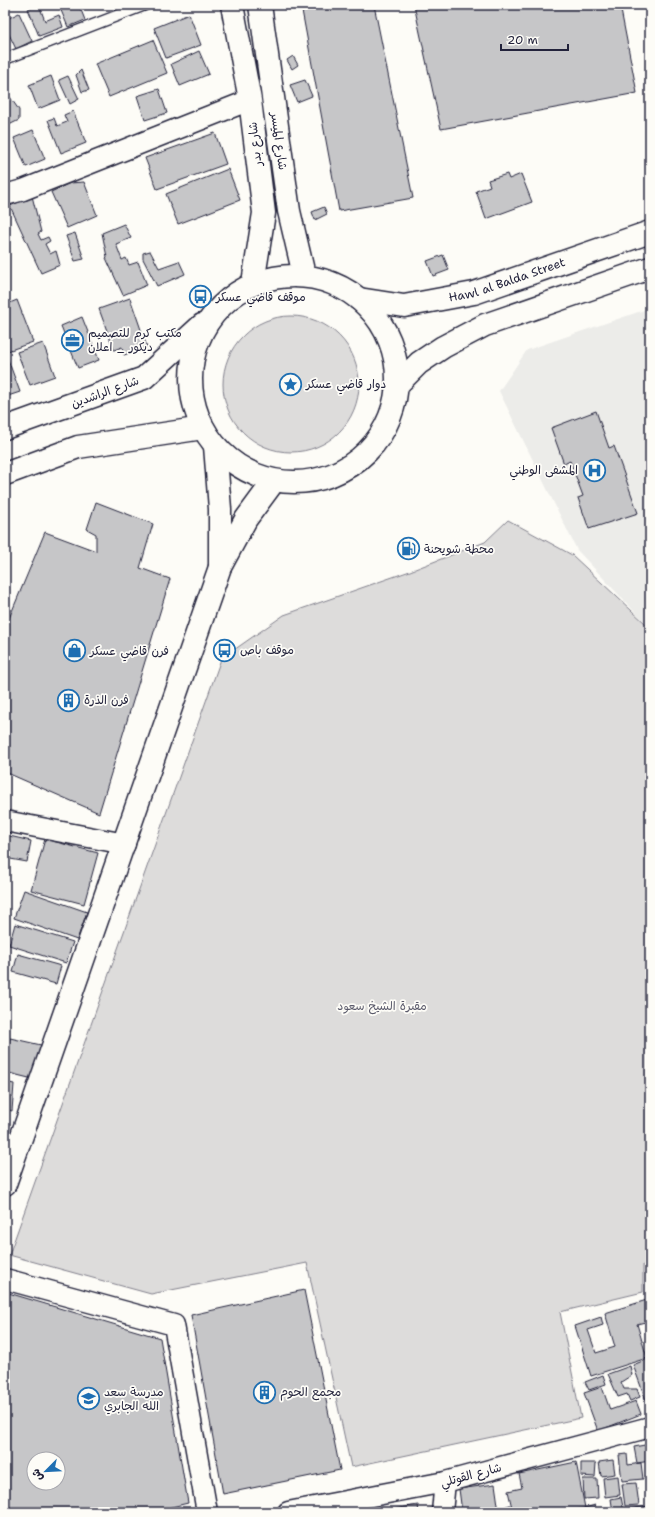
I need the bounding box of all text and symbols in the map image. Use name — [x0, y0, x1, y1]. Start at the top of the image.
scale bar — [501, 26, 568, 52]
text: 20 m — [507, 32, 538, 48]
street label: شارع الميسر — [266, 110, 291, 171]
street label: شارع بدر — [244, 121, 267, 168]
street label: Hawl al Balda Street — [447, 254, 567, 306]
bus stop icon: موقف قاضي عسكر — [187, 284, 213, 310]
place label: موقف قاضي عسكر — [215, 289, 306, 308]
place label: مكتب كرم للتصميم ديكور _ اعلان — [88, 325, 182, 355]
office icon: مكتب كرم للتصميم ديكور _ اعلان — [60, 327, 86, 353]
place icon: دوار قاضي عسكر — [277, 371, 303, 397]
street label: شارع الراشدين — [69, 372, 141, 413]
place label: دوار قاضي عسكر — [305, 376, 386, 395]
hospital icon: المشفى الوطني — [581, 457, 607, 483]
place label: المشفى الوطني — [510, 462, 578, 481]
fuel station icon: محطة شويحنة — [395, 536, 421, 562]
place label: محطة شويحنة — [424, 541, 494, 557]
bus stop icon: موقف باص — [212, 637, 238, 663]
shop icon: فرن قاضي عسكر — [61, 638, 87, 664]
place label: موقف باص — [240, 642, 294, 658]
place label: فرن قاضي عسكر — [89, 643, 169, 662]
building icon: فرن الذرة — [56, 687, 82, 713]
place label: فرن الذرة — [84, 692, 129, 708]
park label: مقبرة الشيخ سعود — [337, 998, 427, 1015]
building icon: مجمع الحوم — [252, 1379, 278, 1405]
place label: مدرسة سعد الله الجابري — [104, 1384, 164, 1415]
place label: مجمع الحوم — [280, 1384, 341, 1401]
school or university icon: مدرسة سعد الله الجابري — [75, 1386, 101, 1412]
north arrow — [26, 1451, 66, 1491]
street label: شارع القوتلي — [439, 1459, 504, 1494]
text: ش — [28, 1466, 47, 1483]

